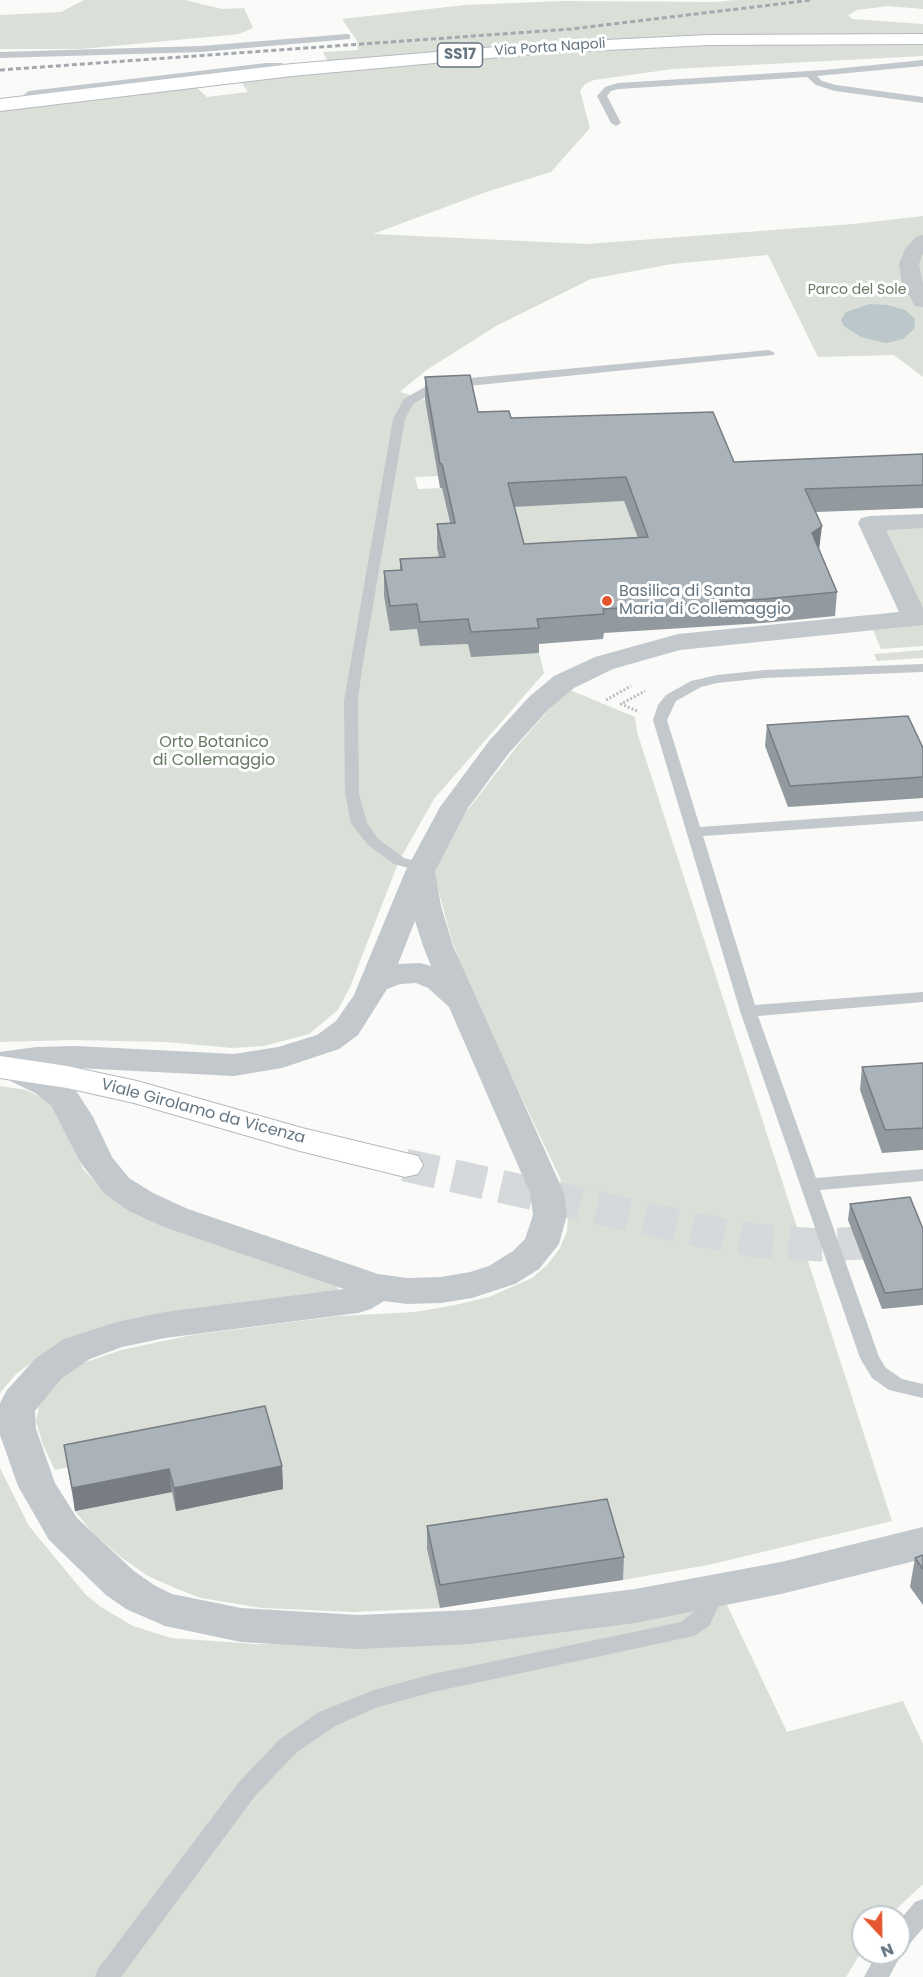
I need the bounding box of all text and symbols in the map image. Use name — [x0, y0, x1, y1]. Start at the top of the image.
street label: Via Porta Napoli — [494, 36, 606, 60]
road number: SS17 — [438, 43, 482, 67]
park label: Parco del Sole — [808, 282, 906, 298]
place label: Basilica di Santa Maria di Collemaggio — [619, 582, 791, 620]
marker: Basilica di Santa Maria di Collemaggio — [600, 594, 614, 608]
park label: Orto Botanico di Collemaggio — [153, 733, 275, 771]
street label: Viale Girolamo da Vicenza — [99, 1075, 307, 1149]
north arrow — [851, 1905, 911, 1965]
text: N — [877, 1937, 897, 1963]

